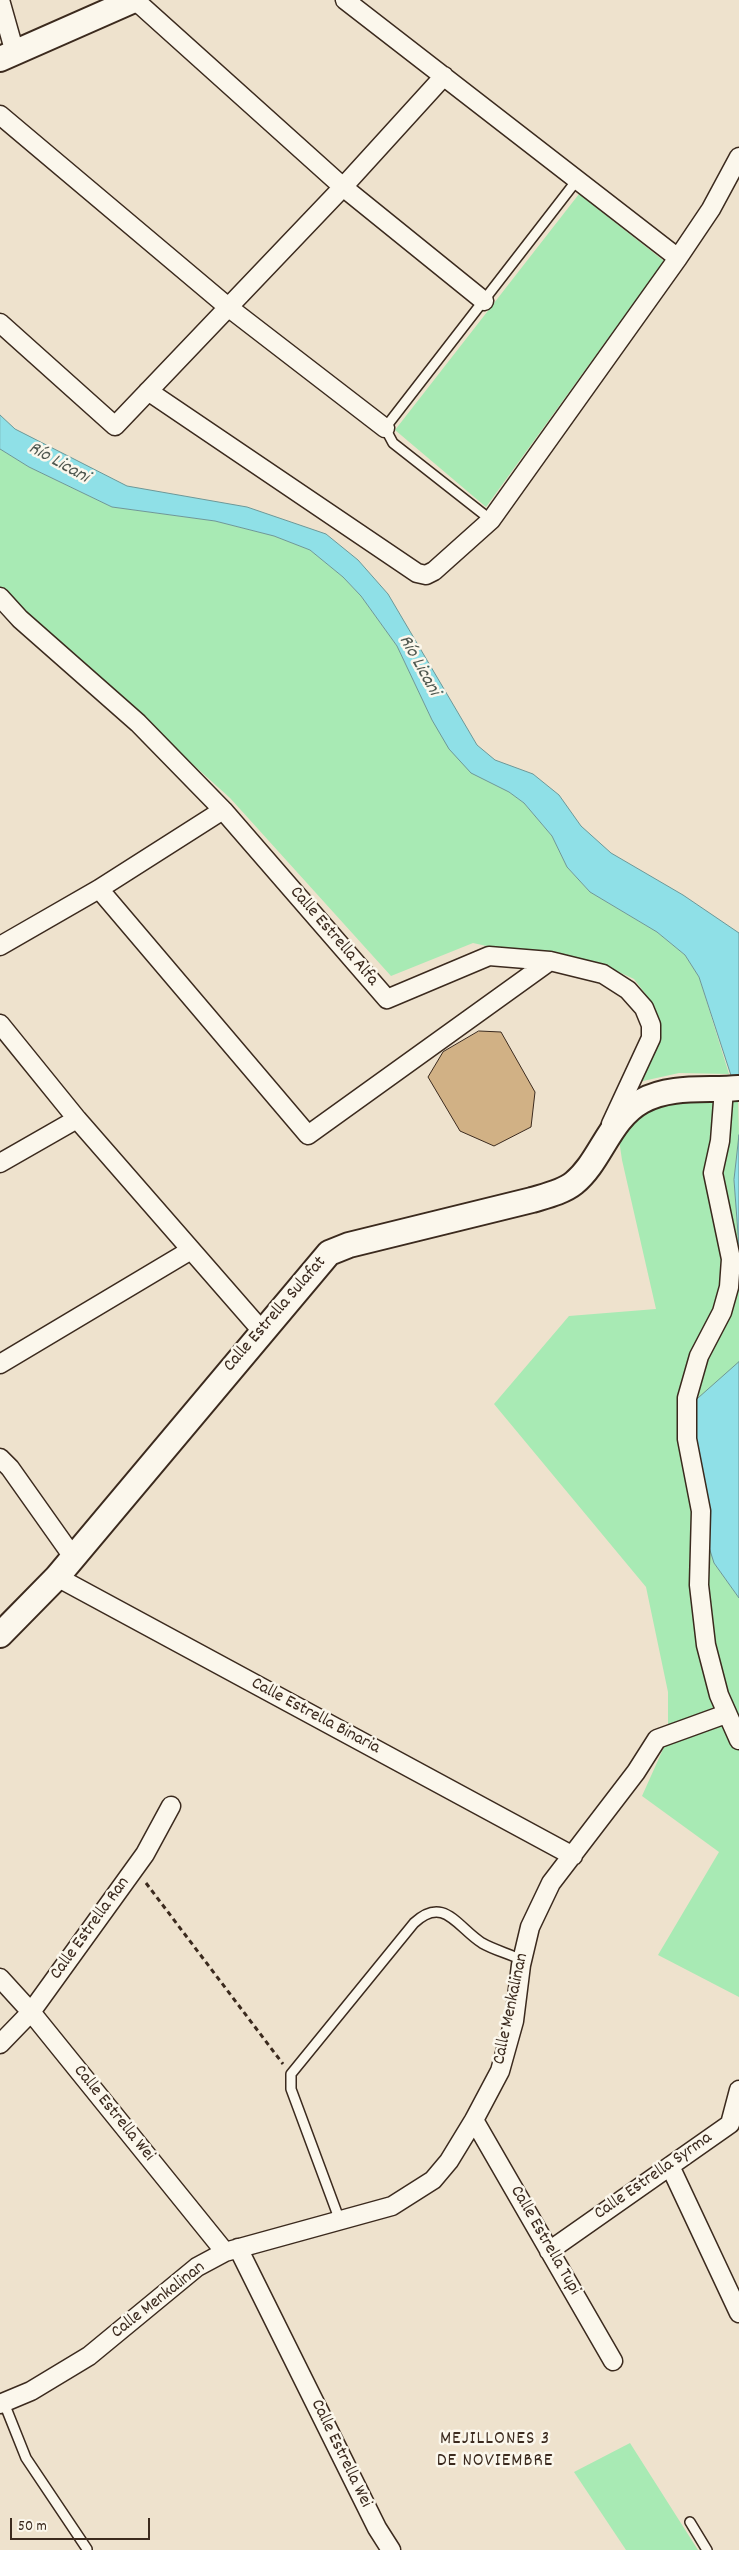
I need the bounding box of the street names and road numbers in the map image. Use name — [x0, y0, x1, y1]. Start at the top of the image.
street label: Calle Estrella Alfa — [284, 883, 382, 991]
street label: Calle Estrella Sulafat — [220, 1253, 332, 1377]
street label: Calle Estrella Binaria — [247, 1674, 383, 1760]
street label: Calle Estrella Ran — [47, 1873, 135, 1985]
street label: Calle Menkalinan — [490, 1951, 534, 2067]
street label: Calle Estrella Wei — [68, 2062, 158, 2166]
street label: Calle Estrella Syrma — [591, 2128, 717, 2226]
street label: Calle Estrella Tupi — [504, 2183, 584, 2299]
street label: Calle Menkalinan — [108, 2258, 210, 2344]
street label: Calle Estrella Wei — [305, 2396, 375, 2512]

